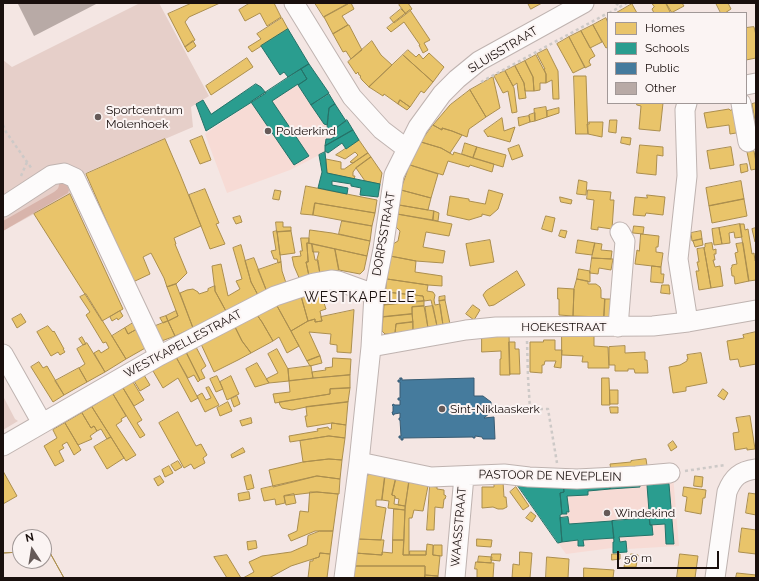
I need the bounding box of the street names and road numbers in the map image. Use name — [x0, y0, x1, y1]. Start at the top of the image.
street label: SLUISSTRAAT — [466, 24, 540, 76]
street label: DORPSSTRAAT — [370, 191, 398, 277]
street label: WESTKAPELLESTRAAT — [122, 307, 244, 381]
street label: HOEKESTRAAT — [521, 320, 607, 334]
street label: PASTOOR DE NEVEPLEIN — [478, 468, 622, 484]
street label: WAASSTRAAT — [448, 486, 470, 568]

